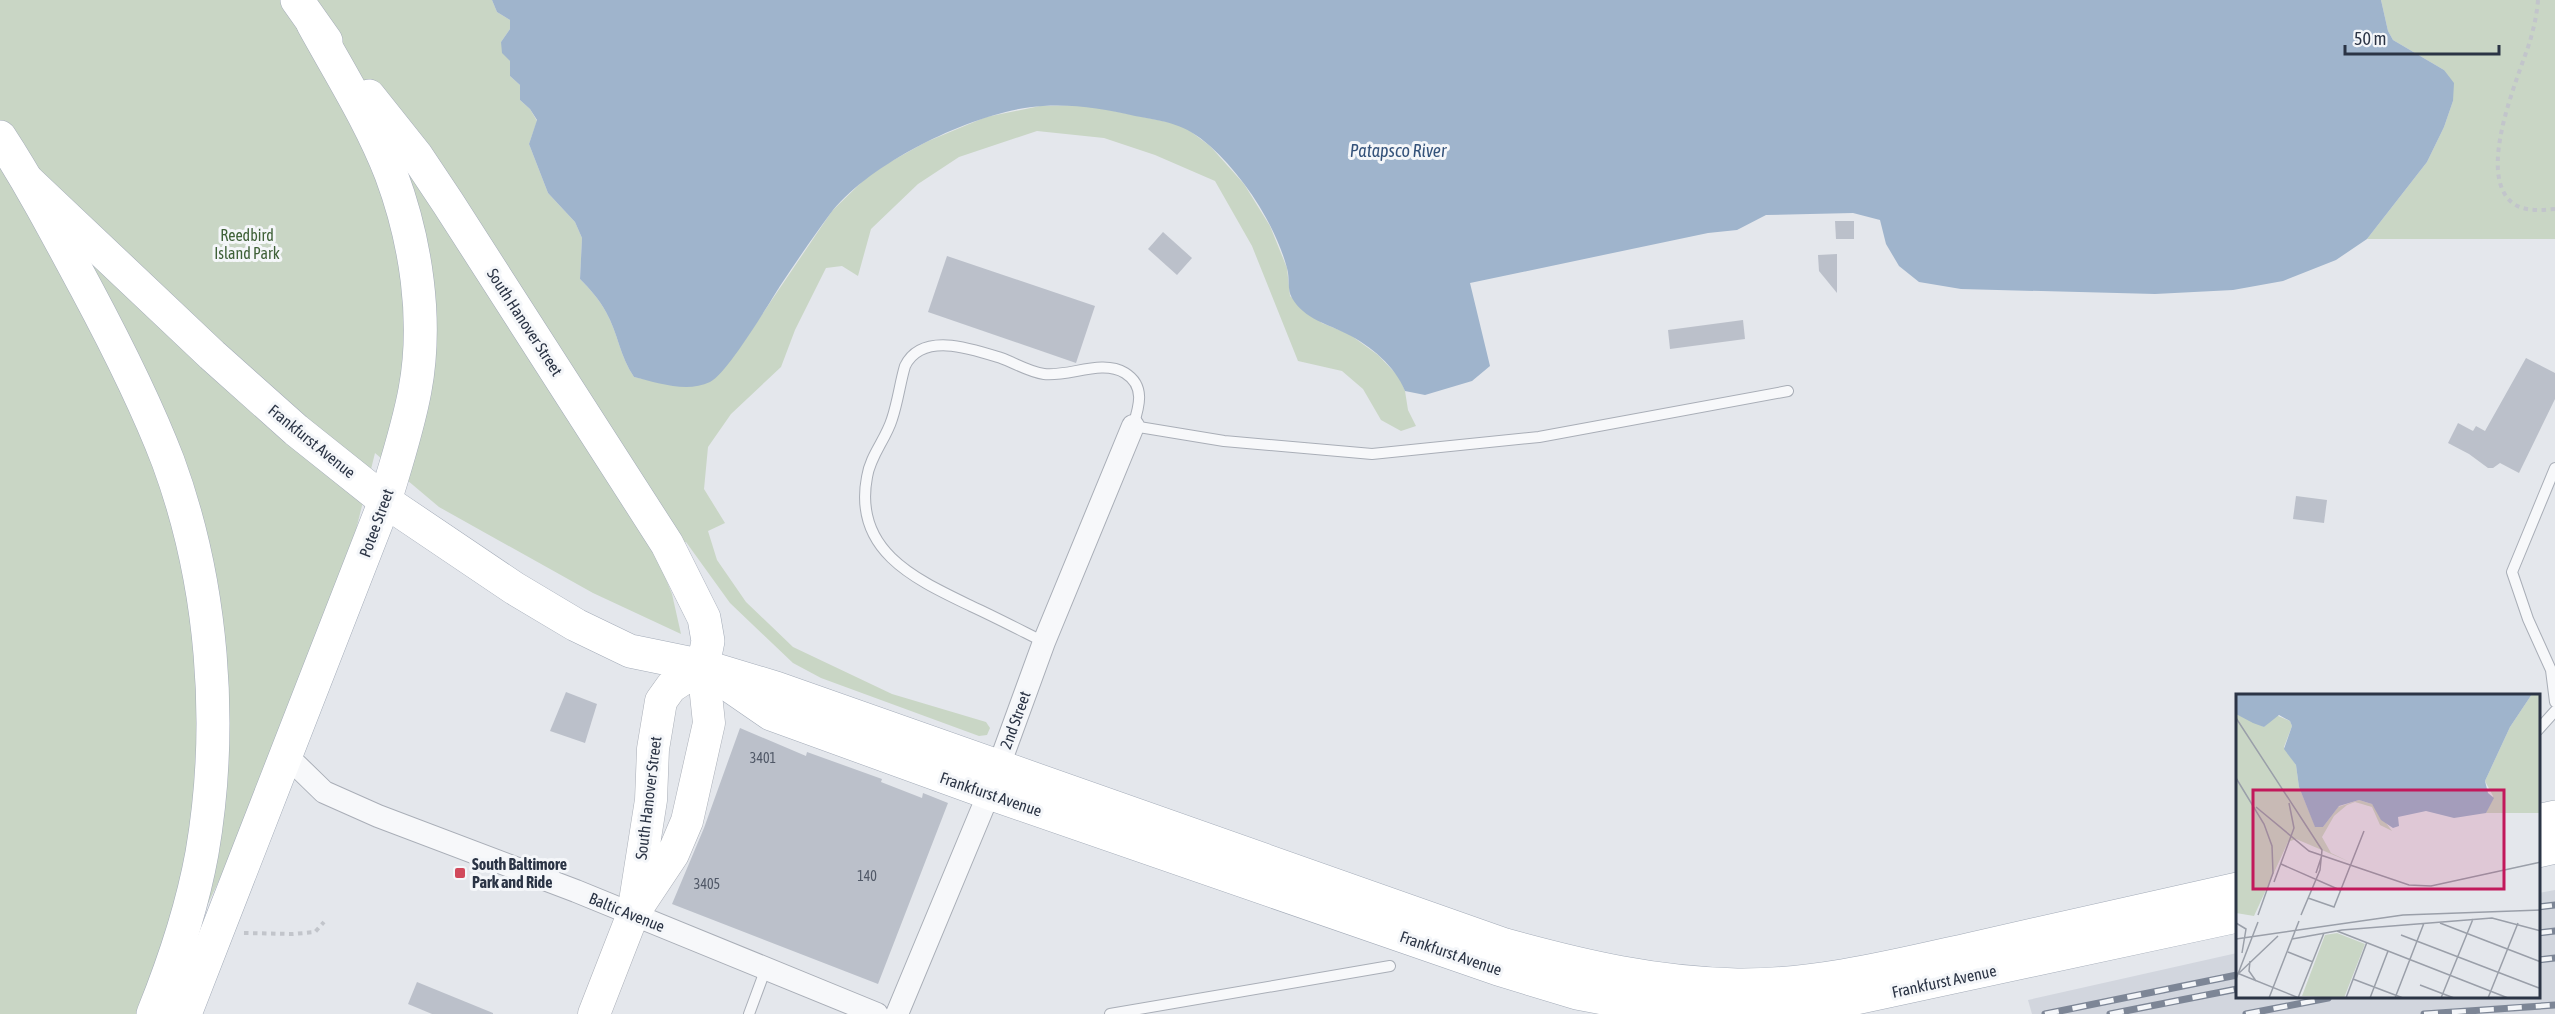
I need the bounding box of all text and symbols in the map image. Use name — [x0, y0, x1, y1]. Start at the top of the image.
scale bar — [2345, 18, 2500, 56]
text: 50 m — [2354, 28, 2386, 49]
water label: Patapsco River — [1350, 140, 1447, 161]
park label: Reedbird Island Park — [214, 226, 280, 262]
street label: South Hanover Street — [484, 265, 567, 379]
street label: Frankfurst Avenue — [265, 401, 359, 481]
street label: Potee Street — [355, 486, 397, 560]
street label: 2nd Street — [996, 688, 1034, 751]
inset map — [2236, 694, 2540, 999]
street label: South Hanover Street — [632, 735, 665, 861]
house number: 3401 — [750, 750, 776, 766]
street label: Frankfurst Avenue — [938, 768, 1044, 820]
place label: South Baltimore Park and Ride — [472, 855, 567, 891]
marker: South Baltimore Park and Ride — [453, 866, 467, 880]
house number: 140 — [857, 868, 877, 884]
house number: 3405 — [694, 876, 720, 892]
street label: Baltic Avenue — [587, 889, 667, 935]
street label: Frankfurst Avenue — [1398, 927, 1504, 979]
street label: Frankfurst Avenue — [1890, 961, 1998, 1001]

